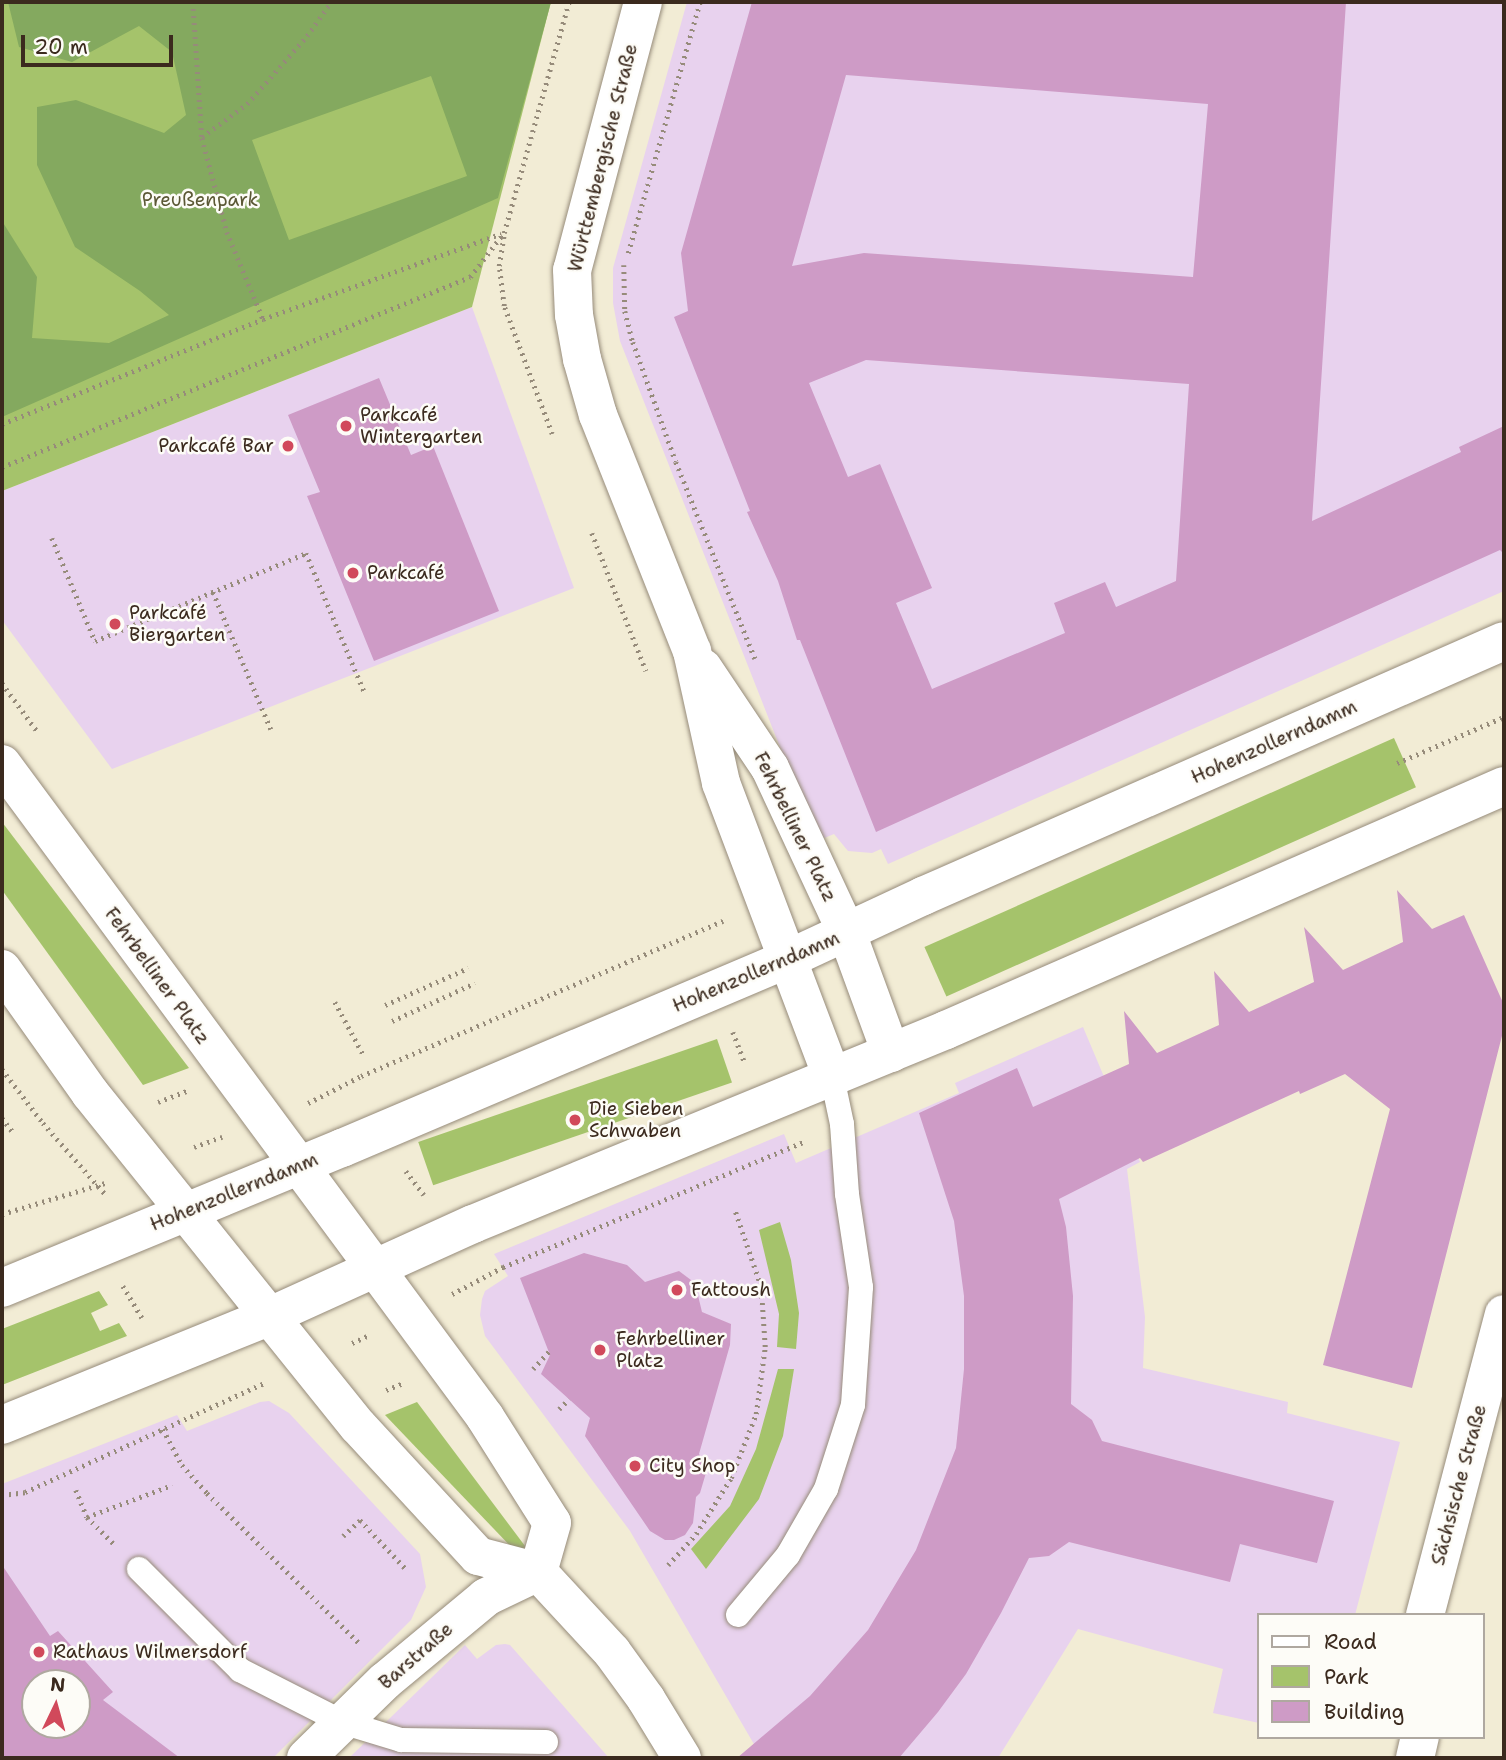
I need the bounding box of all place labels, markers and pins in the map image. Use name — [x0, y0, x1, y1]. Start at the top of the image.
place label: Parkcafé Wintergarten — [360, 404, 482, 448]
marker: Parkcafé Wintergarten — [338, 418, 354, 434]
place label: Parkcafé Bar — [158, 435, 274, 457]
marker: Parkcafé Bar — [280, 438, 296, 454]
place label: Parkcafé — [367, 562, 445, 584]
marker: Parkcafé — [345, 565, 361, 581]
place label: Parkcafé Biergarten — [129, 602, 225, 646]
marker: Parkcafé Biergarten — [107, 616, 123, 632]
place label: Die Sieben Schwaben — [589, 1098, 683, 1142]
marker: Die Sieben Schwaben — [567, 1112, 583, 1128]
place label: Fattoush — [691, 1279, 771, 1301]
marker: Fattoush — [669, 1282, 685, 1298]
place label: Fehrbelliner Platz — [616, 1328, 725, 1372]
marker: Fehrbelliner Platz — [590, 1340, 610, 1360]
place label: City Shop — [649, 1455, 735, 1477]
marker: City Shop — [627, 1458, 643, 1474]
place label: Rathaus Wilmersdorf — [53, 1641, 247, 1663]
marker: Rathaus Wilmersdorf — [31, 1644, 47, 1660]

